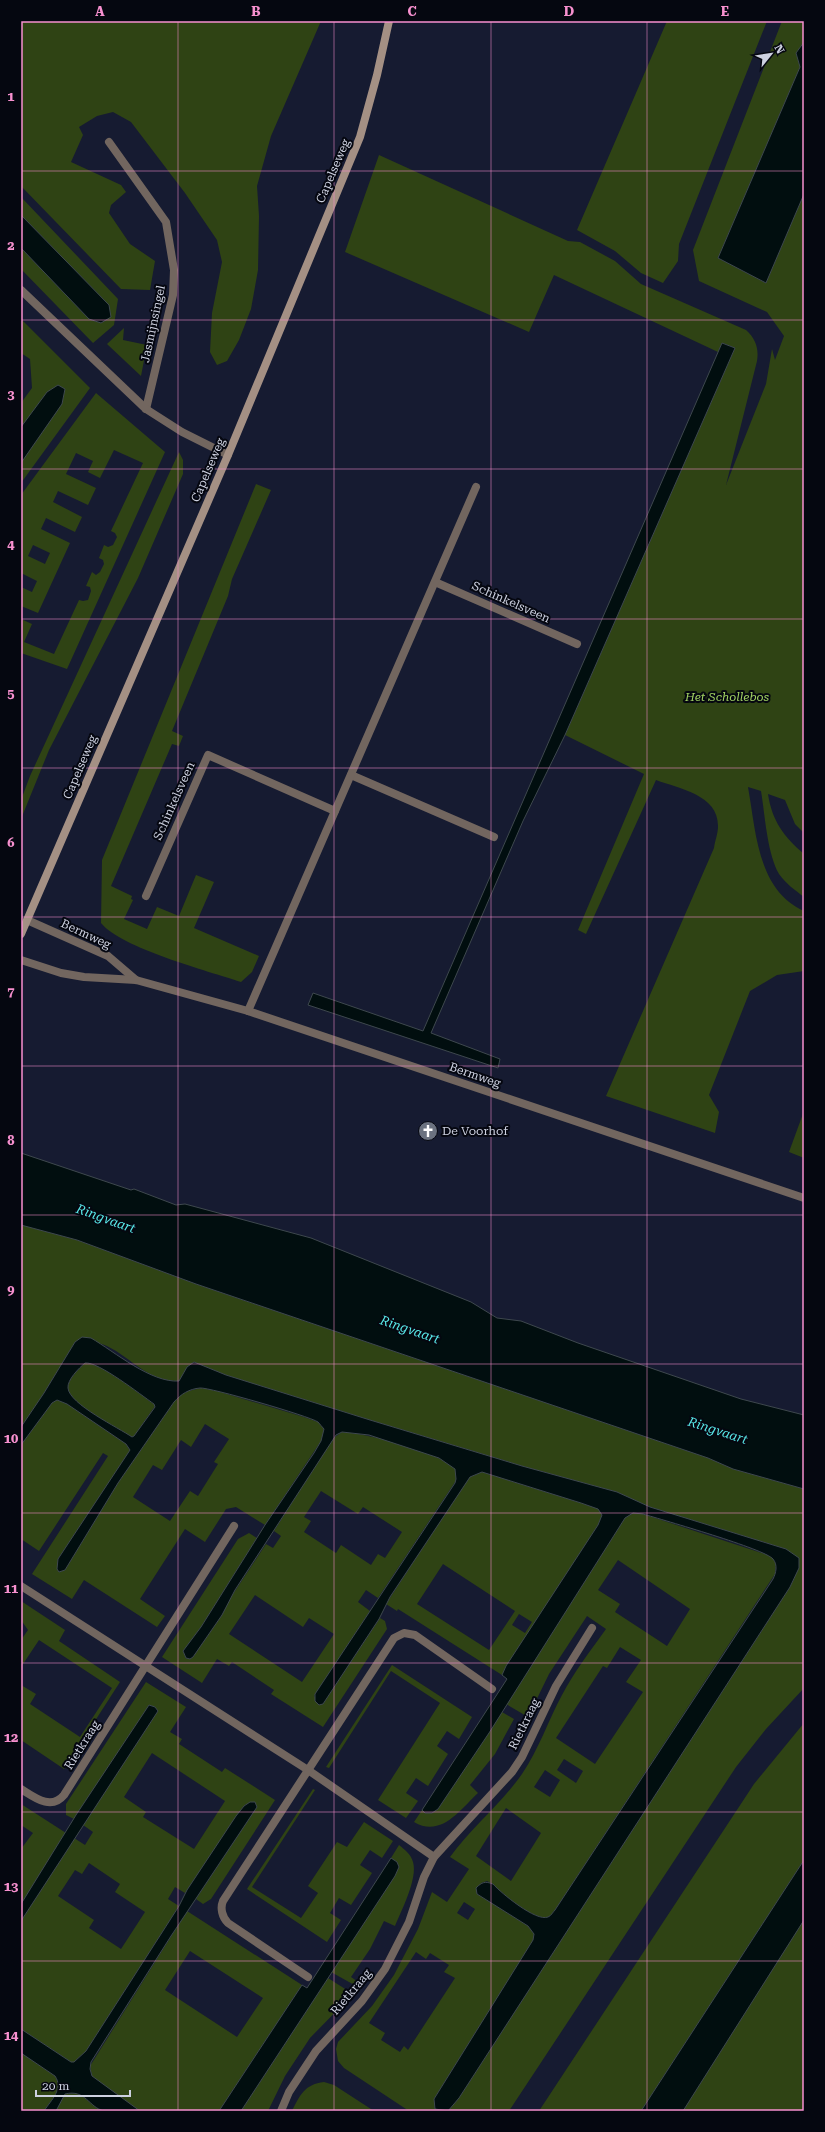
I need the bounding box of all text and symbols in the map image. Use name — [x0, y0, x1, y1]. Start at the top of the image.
text: A — [95, 4, 105, 19]
text: B — [251, 4, 261, 19]
text: C — [407, 4, 417, 19]
text: D — [564, 4, 574, 19]
text: E — [721, 4, 729, 19]
north arrow — [751, 34, 791, 74]
text: N — [771, 42, 787, 57]
text: 1 — [7, 89, 15, 104]
street label: Capelseweg — [313, 137, 353, 205]
text: 2 — [7, 238, 15, 253]
street label: Jasmijnsingel — [138, 284, 168, 364]
text: 3 — [7, 387, 15, 402]
street label: Capelseweg — [188, 436, 228, 504]
text: 4 — [7, 537, 15, 552]
street label: Schinkelsveen — [470, 578, 553, 626]
text: 5 — [7, 686, 15, 701]
park label: Het Schollebos — [684, 690, 770, 704]
street label: Capelseweg — [60, 733, 100, 801]
street label: Schinkelsveen — [150, 759, 198, 842]
text: 6 — [7, 835, 15, 850]
street label: Bermweg — [59, 916, 113, 952]
text: 7 — [7, 984, 15, 999]
street label: Bermweg — [447, 1060, 503, 1090]
church icon: De Voorhof — [417, 1120, 439, 1142]
place label: De Voorhof — [442, 1124, 508, 1138]
text: 8 — [7, 1133, 15, 1148]
water label: Ringvaart — [73, 1201, 138, 1236]
text: 9 — [7, 1282, 15, 1297]
water label: Ringvaart — [377, 1312, 442, 1347]
water label: Ringvaart — [685, 1413, 750, 1447]
text: 10 — [4, 1431, 18, 1446]
text: 11 — [4, 1581, 18, 1596]
street label: Rietkraag — [506, 1696, 543, 1752]
street label: Rietkraag — [61, 1718, 103, 1772]
text: 12 — [4, 1730, 18, 1745]
text: 13 — [4, 1879, 18, 1894]
street label: Rietkraag — [328, 1966, 374, 2018]
text: 14 — [4, 2028, 19, 2043]
scale bar — [36, 2072, 130, 2098]
text: 20 m — [42, 2079, 69, 2093]

